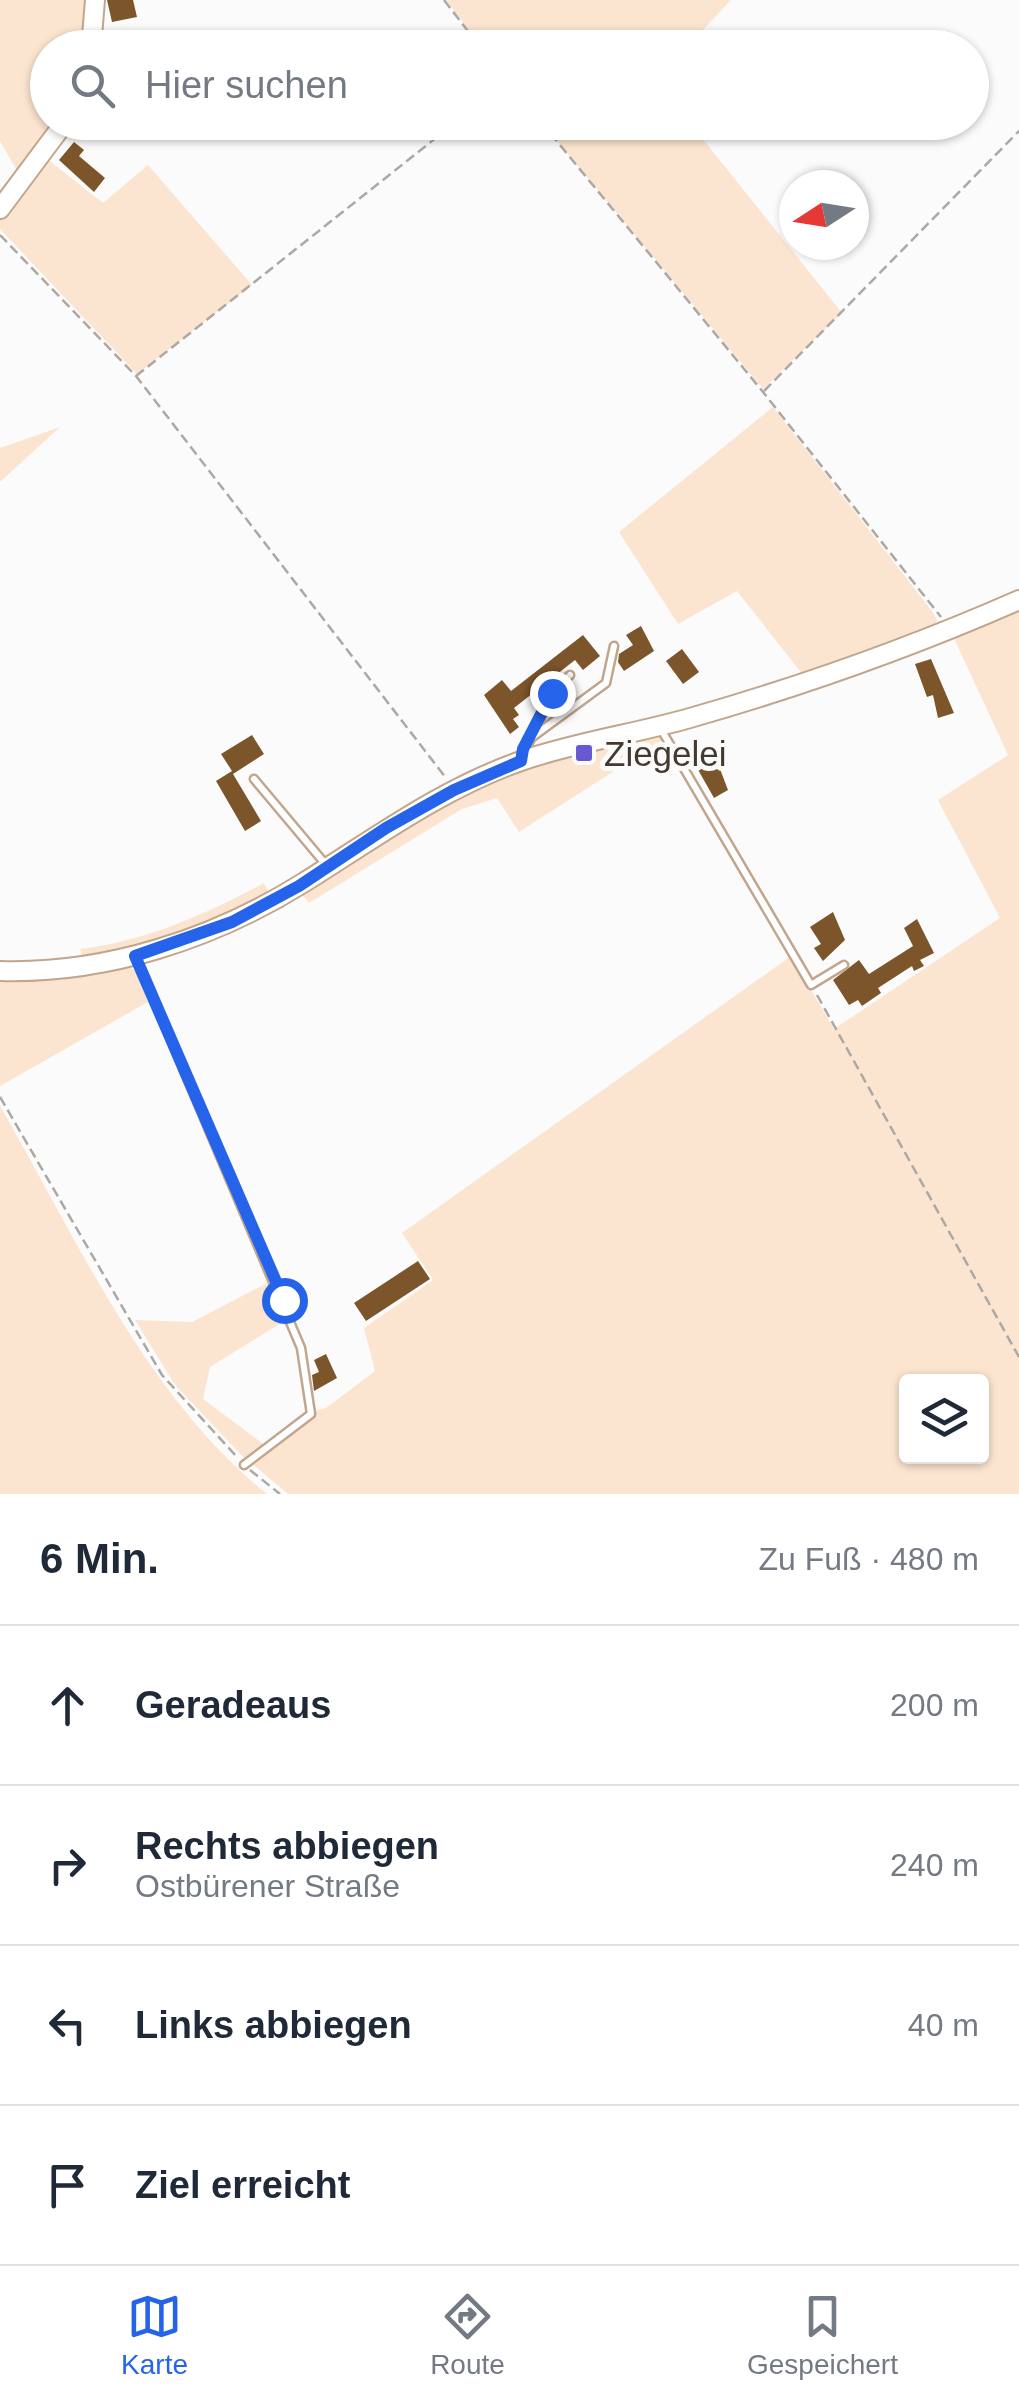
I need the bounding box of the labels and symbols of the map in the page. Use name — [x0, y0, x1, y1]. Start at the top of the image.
north arrow — [779, 170, 869, 260]
route end — [530, 671, 576, 717]
place label: Ziegelei — [604, 734, 727, 773]
marker: Ziegelei — [573, 742, 595, 764]
route start — [262, 1278, 308, 1324]

